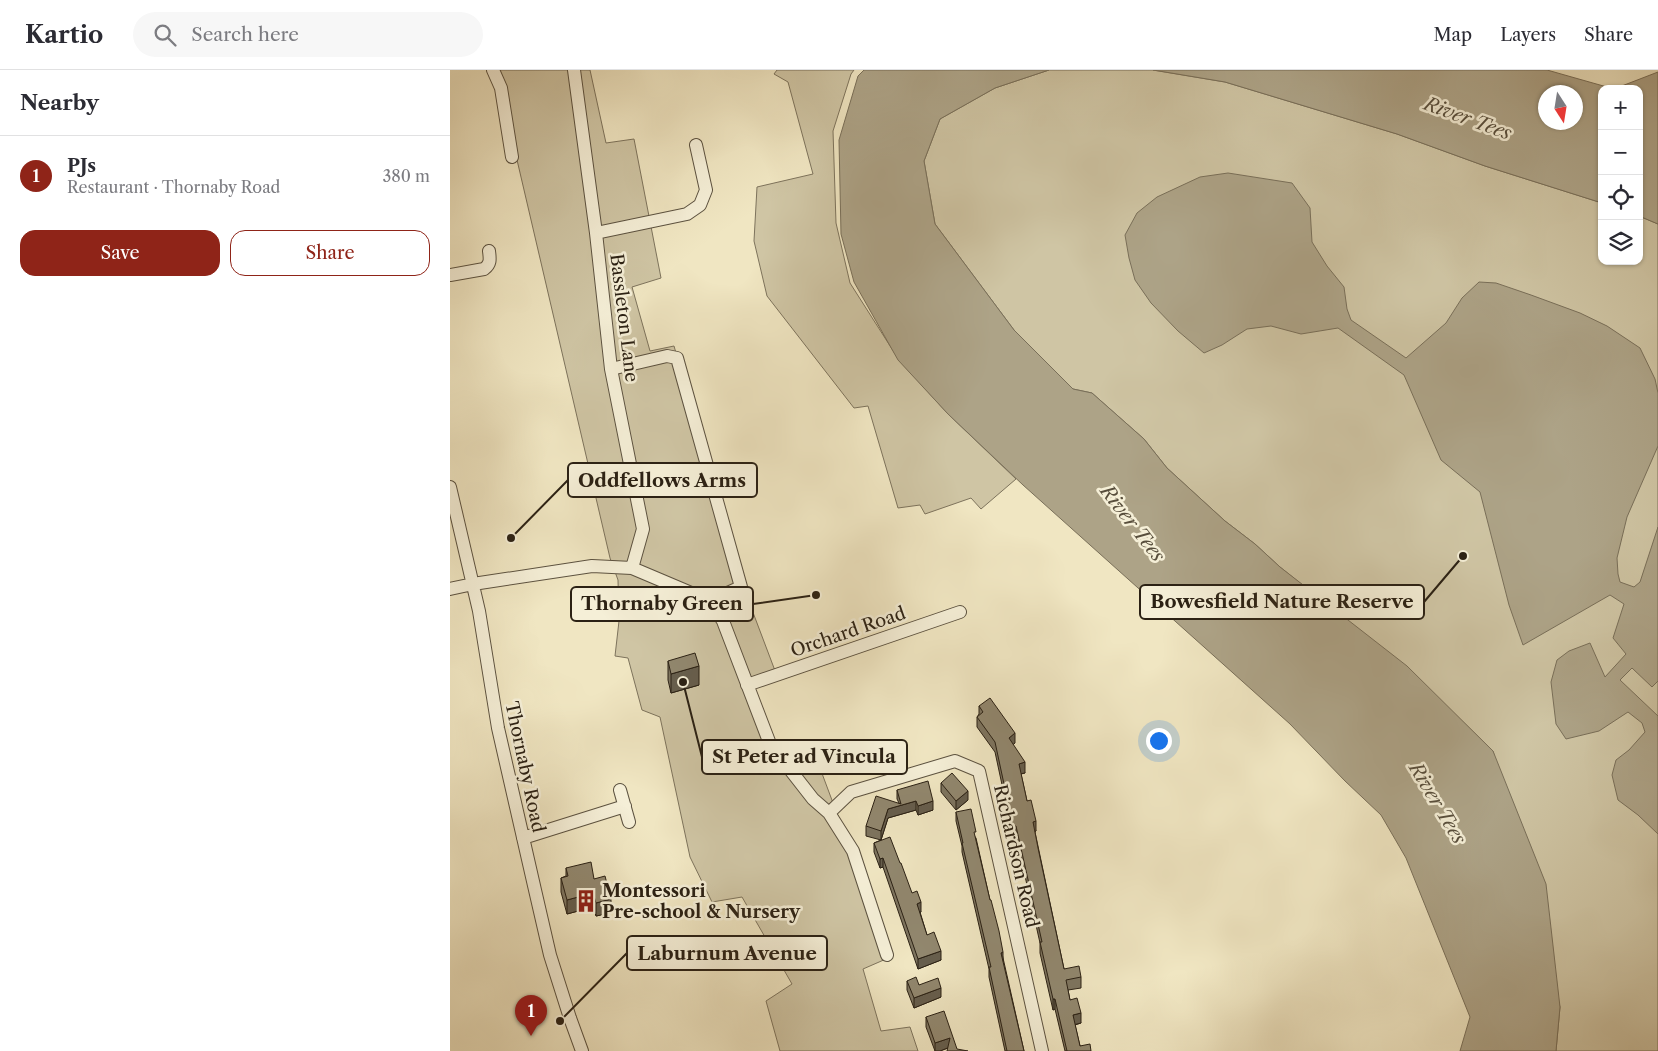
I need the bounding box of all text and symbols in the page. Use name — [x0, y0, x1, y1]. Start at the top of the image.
search box — [133, 12, 483, 57]
text: Kartio — [25, 20, 103, 49]
icon: search — [151, 21, 179, 49]
text: Search here — [191, 23, 299, 46]
text: Map — [1434, 24, 1472, 46]
text: Layers — [1500, 24, 1556, 46]
text: Share — [1584, 24, 1633, 46]
north arrow — [1538, 85, 1583, 130]
map controls — [1598, 85, 1643, 265]
button: + — [1598, 85, 1643, 130]
text: Nearby — [20, 90, 99, 115]
water label: River Tees — [1419, 91, 1515, 145]
button: − — [1598, 130, 1643, 175]
text: PJs — [67, 154, 96, 177]
text: 1 — [32, 166, 40, 186]
text: 380 m — [382, 166, 430, 186]
button: locate — [1598, 175, 1643, 220]
text: Restaurant · Thornaby Road — [67, 177, 280, 197]
button: layers — [1598, 220, 1643, 265]
button: Save — [20, 230, 220, 276]
button: Share — [230, 230, 430, 276]
street label: Bassleton Lane — [605, 253, 643, 383]
callout: Oddfellows Arms — [568, 463, 757, 497]
text: Oddfellows Arms — [578, 469, 746, 492]
water label: River Tees — [1094, 479, 1170, 567]
callout: Bowesfield Nature Reserve — [1140, 585, 1424, 619]
callout: Thornaby Green — [571, 587, 753, 621]
text: Bowesfield Nature Reserve — [1150, 590, 1414, 613]
text: Thornaby Green — [581, 592, 743, 615]
street label: Orchard Road — [788, 602, 908, 662]
street label: Thornaby Road — [500, 699, 550, 835]
your location — [1146, 728, 1172, 754]
callout: St Peter ad Vincula — [702, 740, 907, 774]
text: St Peter ad Vincula — [712, 745, 897, 768]
water label: River Tees — [1403, 756, 1471, 849]
street label: Richardson Road — [989, 782, 1043, 930]
place label: Montessori Pre-school & Nursery — [602, 880, 801, 923]
building icon: Montessori Pre-school & Nursery — [573, 888, 599, 914]
callout: Laburnum Avenue — [627, 936, 827, 970]
text: Laburnum Avenue — [637, 942, 817, 965]
pin: 1 — [515, 995, 547, 1036]

